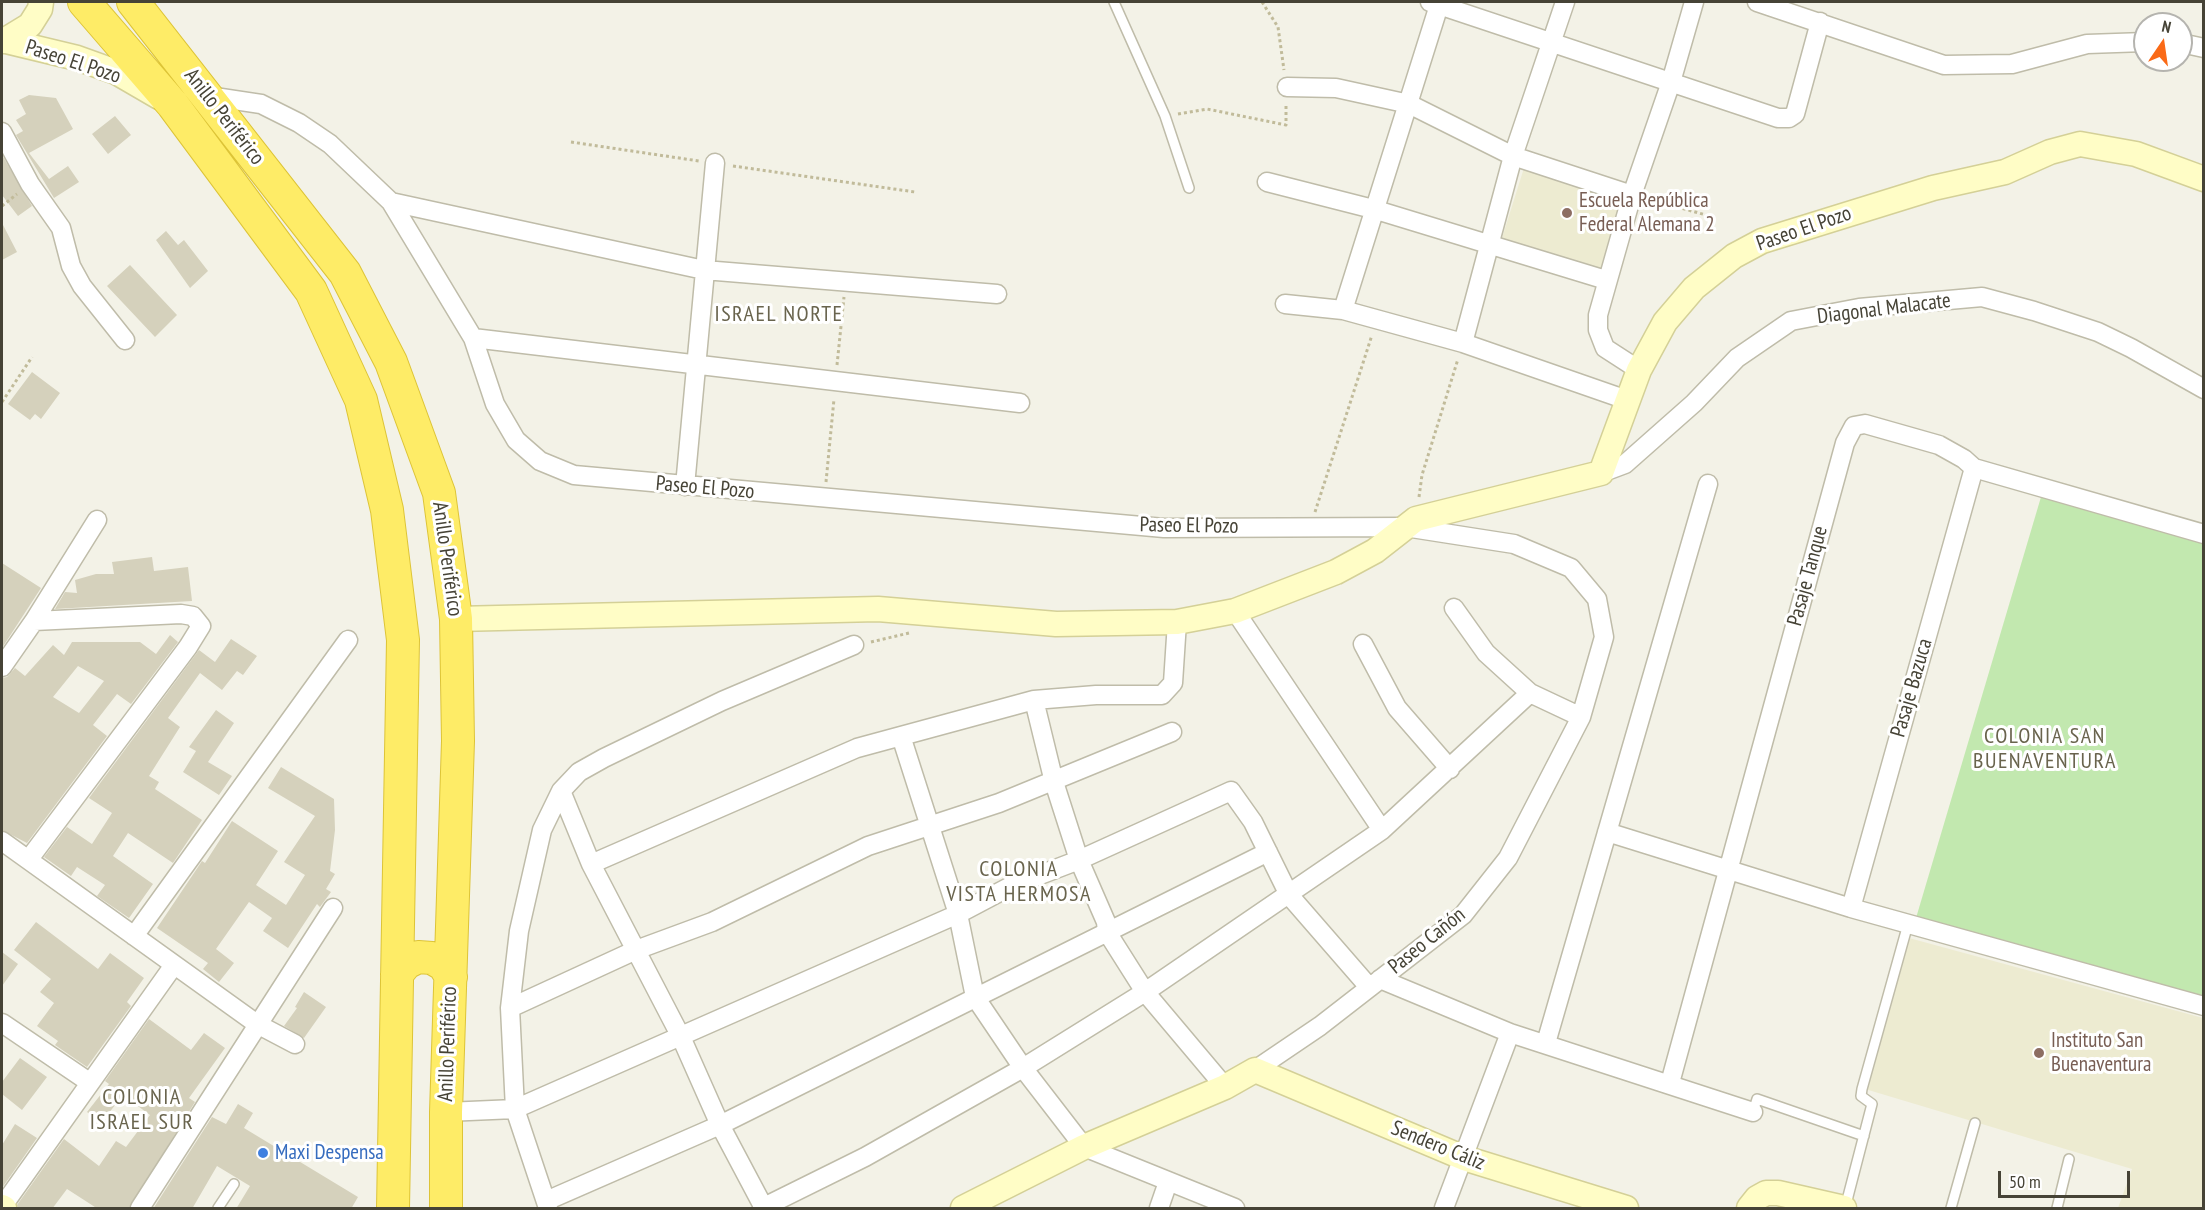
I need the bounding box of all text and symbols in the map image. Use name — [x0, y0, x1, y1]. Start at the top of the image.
north arrow — [2133, 12, 2193, 72]
text: N — [2160, 16, 2173, 37]
street label: Paseo El Pozo — [22, 35, 124, 89]
street label: Anillo Periférico — [179, 64, 269, 170]
place label: Escuela República Federal Alemana 2 — [1579, 188, 1715, 238]
street label: Paseo El Pozo — [1753, 201, 1855, 257]
marker: Escuela República Federal Alemana 2 — [1560, 206, 1574, 220]
street label: Diagonal Malacate — [1816, 288, 1952, 330]
district label: ISRAEL NORTE — [715, 302, 843, 328]
street label: Paseo El Pozo — [655, 471, 755, 505]
street label: Anillo Periférico — [427, 500, 467, 618]
street label: Paseo El Pozo — [1139, 513, 1239, 539]
street label: Pasaje Tanque — [1783, 523, 1833, 629]
street label: Pasaje Bazuca — [1886, 636, 1938, 740]
district label: COLONIA SAN BUENAVENTURA — [1973, 724, 2117, 776]
district label: COLONIA VISTA HERMOSA — [946, 857, 1092, 908]
street label: Paseo Cañón — [1383, 902, 1471, 980]
street label: Anillo Periférico — [433, 986, 463, 1102]
place label: Instituto San Buenaventura — [2051, 1028, 2151, 1078]
marker: Instituto San Buenaventura — [2032, 1046, 2046, 1060]
district label: COLONIA ISRAEL SUR — [90, 1085, 194, 1136]
street label: Sendero Cáliz — [1387, 1116, 1489, 1176]
place label: Maxi Despensa — [275, 1140, 384, 1166]
marker: Maxi Despensa — [256, 1146, 270, 1160]
scale bar — [2001, 1159, 2133, 1197]
text: 50 m — [2009, 1170, 2041, 1193]

